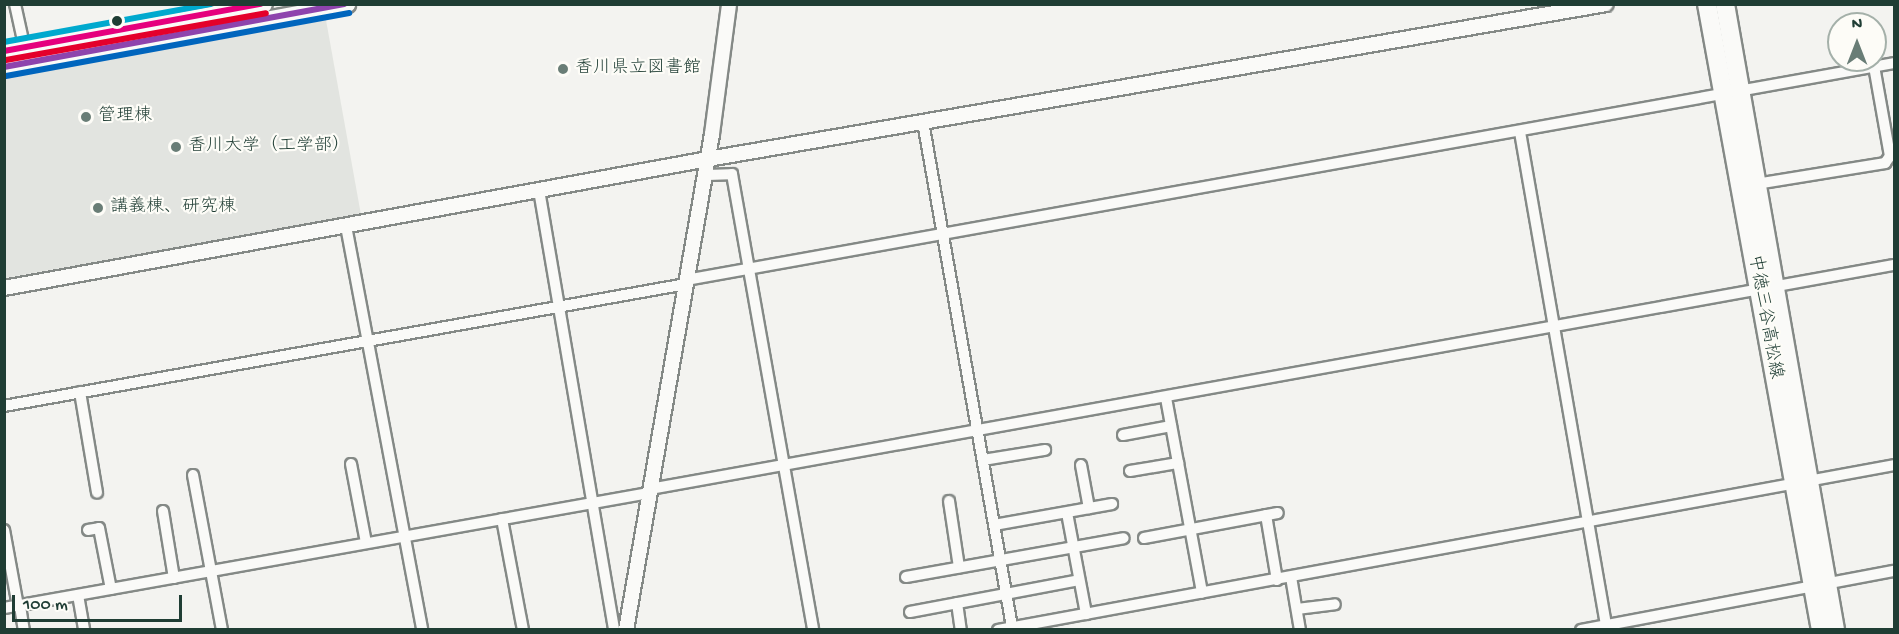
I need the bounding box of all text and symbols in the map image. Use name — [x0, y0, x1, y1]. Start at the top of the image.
north arrow — [1827, 12, 1887, 72]
unlabelled marker — [111, 15, 123, 27]
text: N — [1852, 16, 1862, 35]
place label: 香川県立図書館 — [575, 58, 701, 80]
marker: 香川県立図書館 — [556, 62, 570, 76]
place label: 管理棟 — [98, 106, 152, 128]
marker: 管理棟 — [79, 110, 93, 124]
place label: 香川大学（工学部） — [188, 136, 350, 158]
marker: 香川大学（工学部） — [169, 140, 183, 154]
place label: 講義棟、研究棟 — [110, 197, 236, 219]
marker: 講義棟、研究棟 — [91, 201, 105, 215]
street label: 中徳三谷高松線 — [1742, 253, 1786, 381]
scale bar — [15, 583, 184, 621]
text: 100 m — [23, 595, 68, 616]

